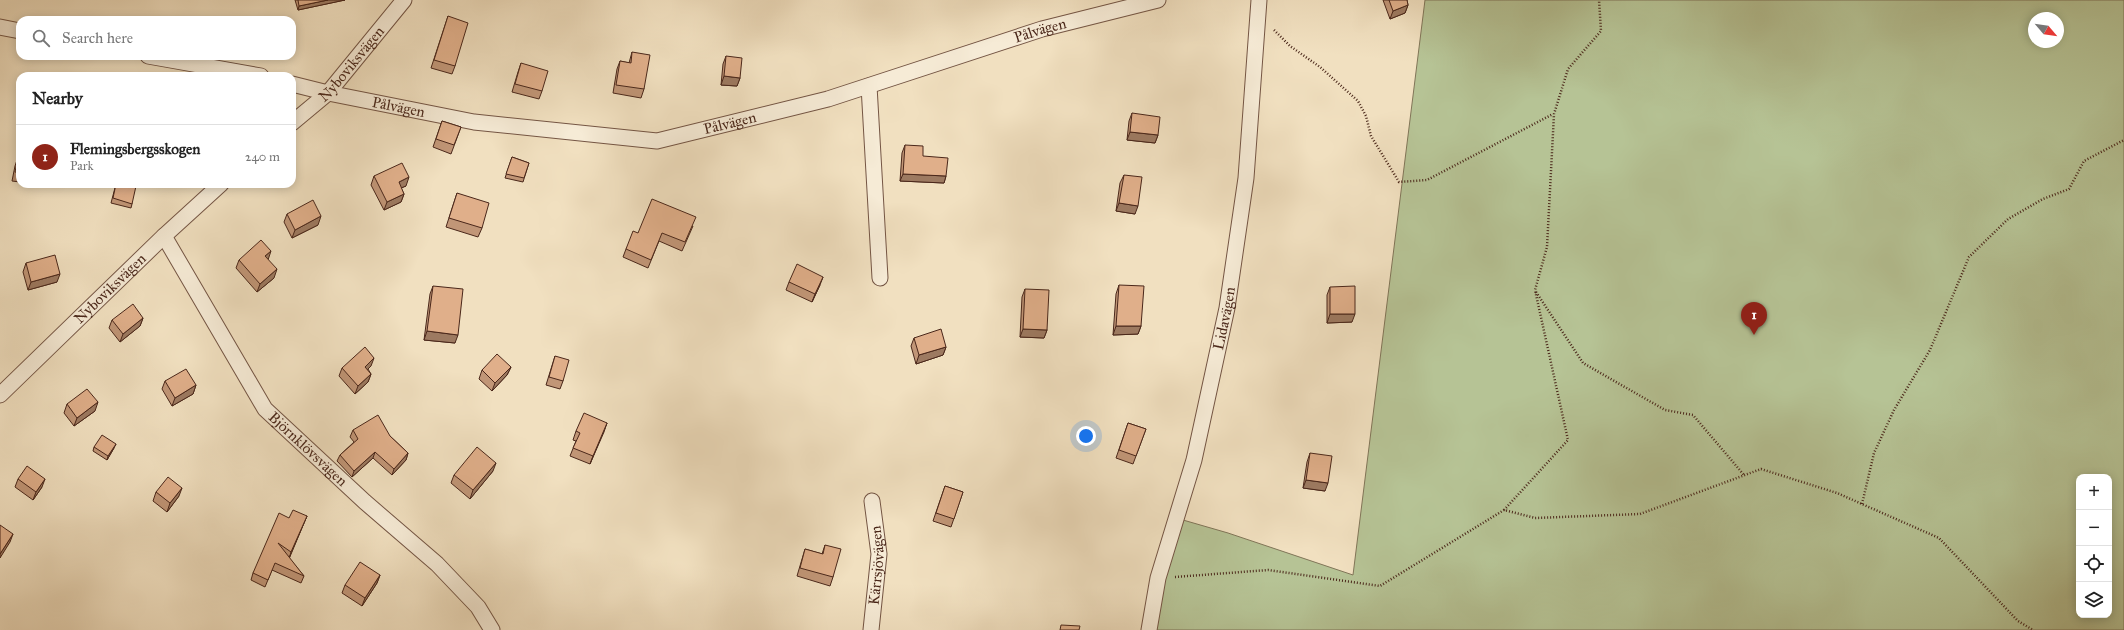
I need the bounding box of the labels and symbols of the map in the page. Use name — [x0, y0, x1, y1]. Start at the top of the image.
north arrow — [2028, 12, 2064, 48]
street label: Pålvägen — [1012, 14, 1068, 47]
street label: Nyboviksvägen — [315, 23, 388, 106]
street label: Pålvägen — [371, 93, 427, 121]
street label: Pålvägen — [702, 108, 758, 138]
street label: Nyboviksvägen — [70, 250, 150, 327]
street label: Lidavägen — [1209, 286, 1239, 352]
pin: 1 — [1741, 302, 1767, 335]
street label: Björnklövsvägen — [265, 408, 351, 490]
your location — [1076, 426, 1096, 446]
street label: Kärrsjövägen — [865, 525, 888, 606]

